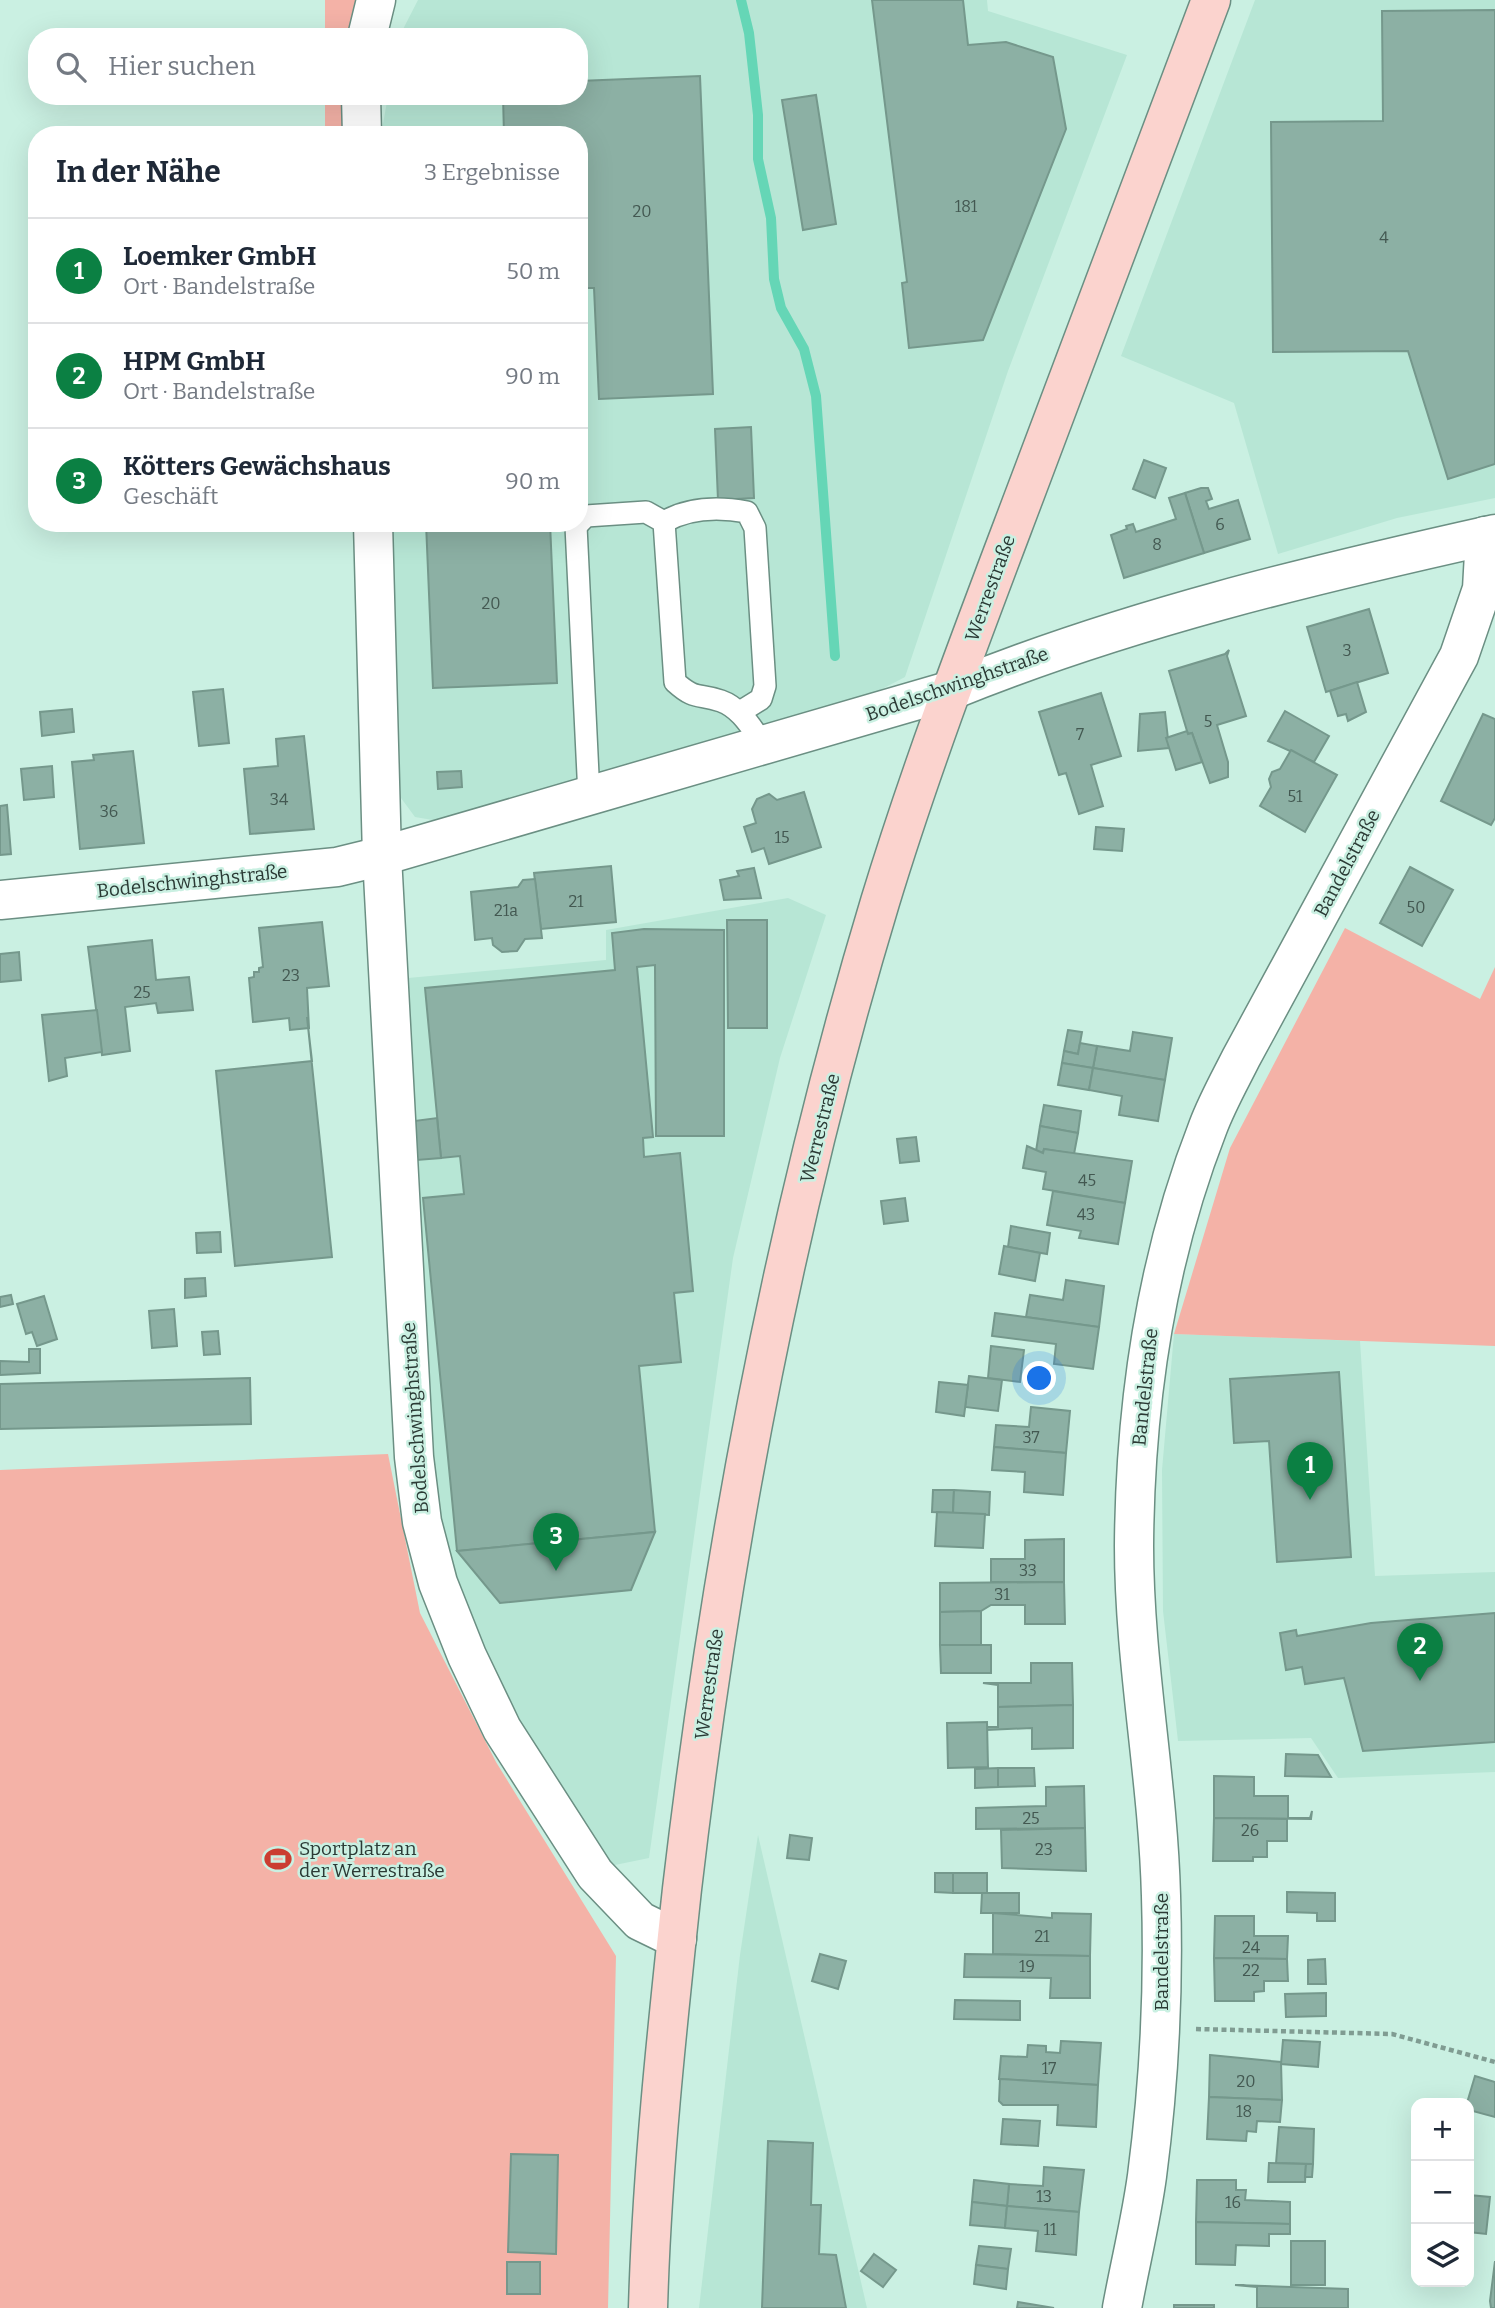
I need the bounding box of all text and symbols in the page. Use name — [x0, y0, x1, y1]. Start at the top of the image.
search box — [28, 28, 588, 105]
icon: search — [52, 48, 90, 86]
text: Hier suchen — [108, 51, 256, 82]
text: In der Nähe — [56, 154, 221, 190]
text: 3 Ergebnisse — [424, 158, 560, 186]
house number: 181 — [955, 197, 978, 216]
house number: 20 — [633, 202, 651, 221]
house number: 4 — [1379, 228, 1389, 247]
text: Loemker GmbH — [123, 241, 316, 272]
text: 1 — [74, 257, 84, 285]
text: 50 m — [506, 257, 560, 285]
text: Ort · Bandelstraße — [123, 272, 315, 300]
text: HPM GmbH — [123, 346, 265, 377]
text: 2 — [73, 362, 85, 390]
text: 90 m — [505, 362, 560, 390]
text: Ort · Bandelstraße — [123, 377, 315, 405]
text: Kötters Gewächshaus — [123, 451, 391, 482]
text: 3 — [72, 467, 86, 495]
text: 90 m — [505, 467, 560, 495]
text: Geschäft — [123, 482, 218, 510]
house number: 6 — [1215, 515, 1225, 534]
street label: Werrestraße — [960, 532, 1020, 644]
house number: 8 — [1152, 535, 1162, 554]
house number: 20 — [482, 594, 500, 613]
house number: 3 — [1342, 641, 1352, 660]
street label: Bodelschwinghstraße — [863, 642, 1051, 726]
house number: 5 — [1204, 712, 1212, 731]
house number: 7 — [1076, 725, 1084, 744]
house number: 51 — [1288, 787, 1303, 806]
house number: 34 — [270, 790, 289, 809]
house number: 36 — [100, 802, 118, 821]
street label: Bandelstraße — [1309, 805, 1385, 921]
house number: 15 — [774, 828, 790, 847]
street label: Bodelschwinghstraße — [96, 860, 288, 902]
house number: 21 — [568, 892, 584, 911]
house number: 50 — [1407, 898, 1425, 917]
house number: 21a — [494, 901, 518, 920]
house number: 23 — [282, 966, 300, 985]
house number: 25 — [133, 983, 151, 1002]
street label: Werrestraße — [795, 1071, 845, 1185]
house number: 45 — [1078, 1171, 1096, 1190]
house number: 43 — [1077, 1205, 1095, 1224]
street label: Bodelschwinghstraße — [397, 1322, 433, 1514]
street label: Bandelstraße — [1127, 1327, 1163, 1447]
your location — [1022, 1361, 1056, 1395]
house number: 37 — [1022, 1428, 1040, 1447]
pin: 1 — [1287, 1442, 1333, 1500]
pin: 3 — [533, 1513, 579, 1571]
house number: 33 — [1019, 1561, 1037, 1580]
house number: 31 — [994, 1585, 1010, 1604]
pin: 2 — [1397, 1623, 1443, 1681]
street label: Werrestraße — [690, 1627, 728, 1741]
house number: 25 — [1022, 1809, 1040, 1828]
house number: 26 — [1241, 1821, 1259, 1840]
place label: Sportplatz an der Werrestraße — [299, 1837, 445, 1882]
house number: 23 — [1035, 1840, 1053, 1859]
sports icon: Sportplatz an der Werrestraße — [263, 1844, 293, 1874]
street label: Bandelstraße — [1150, 1893, 1173, 2011]
house number: 21 — [1034, 1927, 1050, 1946]
house number: 24 — [1242, 1938, 1261, 1957]
house number: 19 — [1019, 1957, 1035, 1976]
house number: 22 — [1242, 1961, 1260, 1980]
house number: 17 — [1042, 2059, 1056, 2078]
house number: 20 — [1237, 2072, 1255, 2091]
map controls — [1411, 2098, 1474, 2287]
button: + — [1411, 2098, 1474, 2161]
house number: 18 — [1236, 2102, 1252, 2121]
button: − — [1411, 2161, 1474, 2224]
house number: 13 — [1036, 2187, 1052, 2206]
house number: 16 — [1225, 2193, 1241, 2212]
house number: 11 — [1044, 2220, 1057, 2239]
button: layers — [1411, 2224, 1474, 2287]

